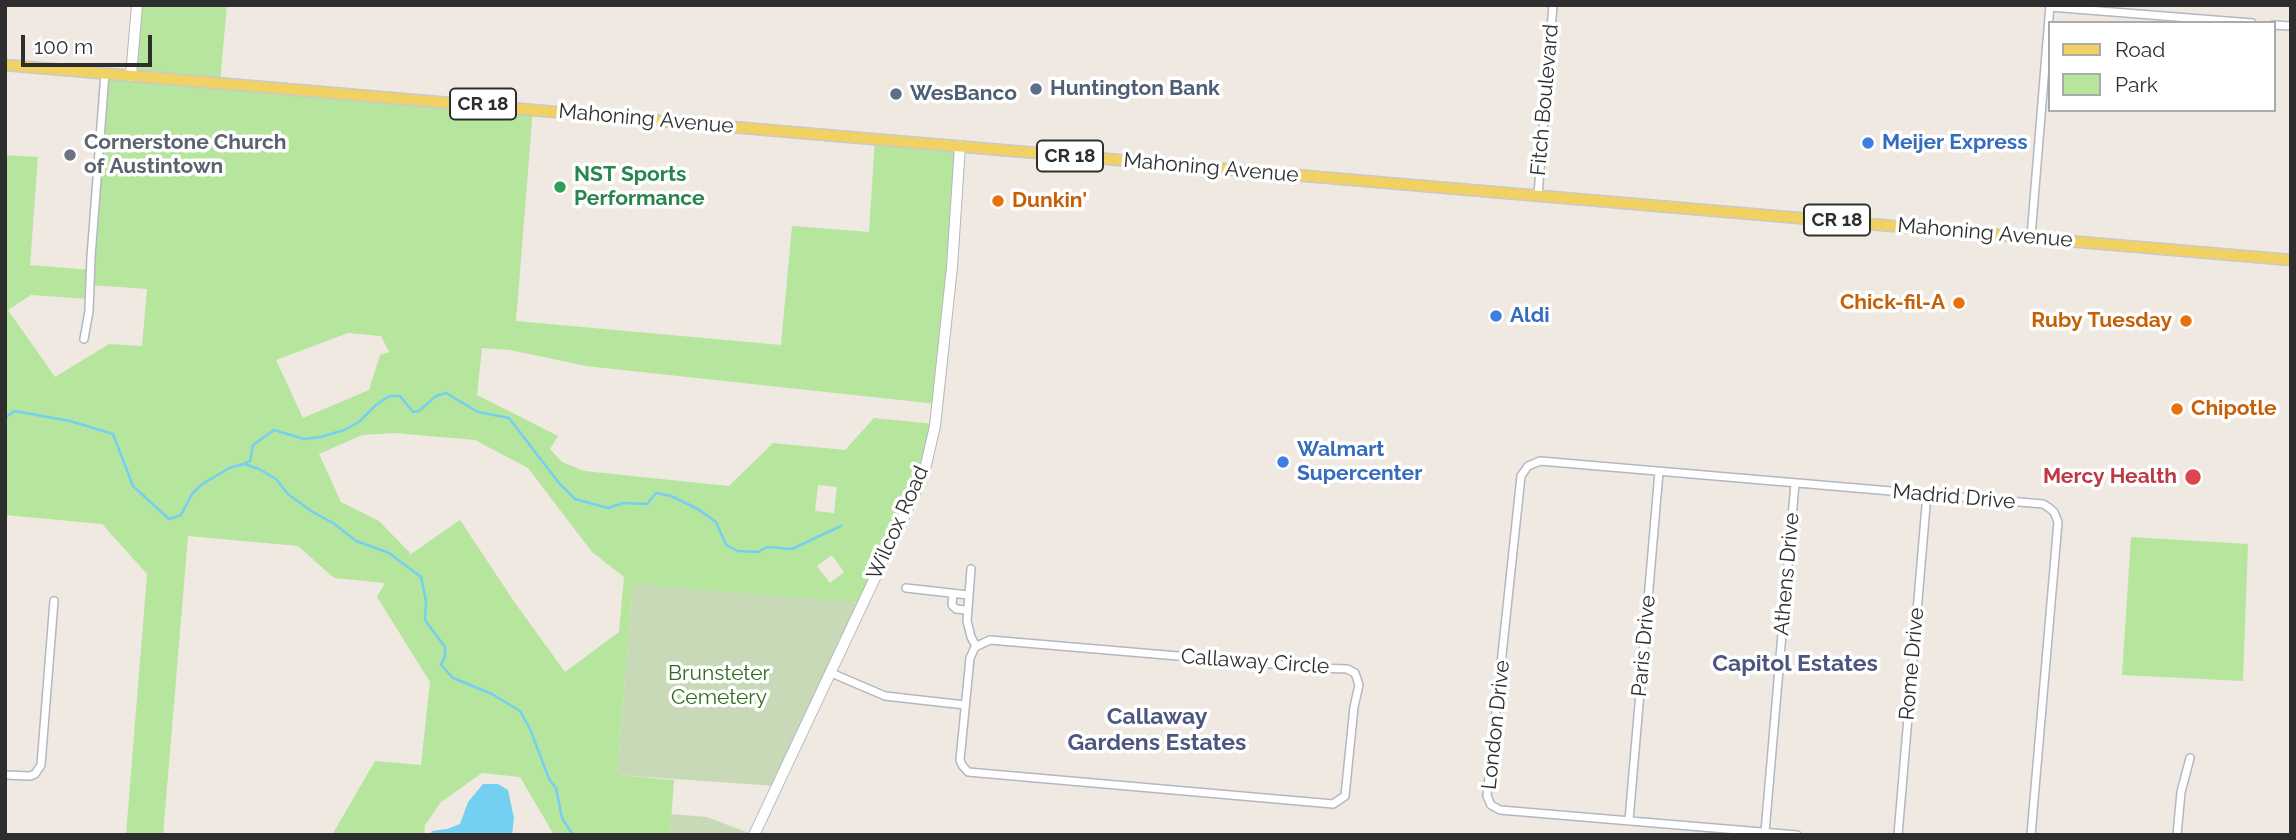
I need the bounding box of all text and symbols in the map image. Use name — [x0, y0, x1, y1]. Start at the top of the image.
scale bar — [24, 21, 156, 65]
legend — [2048, 21, 2275, 112]
street label: Fitch Boulevard — [1526, 23, 1564, 177]
text: 100 m — [34, 34, 93, 59]
text: Road — [2115, 37, 2165, 62]
text: Park — [2115, 72, 2158, 97]
place label: Huntington Bank — [1050, 76, 1220, 102]
place label: WesBanco — [910, 81, 1017, 107]
marker: Huntington Bank — [1028, 81, 1044, 97]
marker: WesBanco — [888, 86, 904, 102]
road number: CR 18 — [450, 88, 516, 120]
street label: Mahoning Avenue — [557, 99, 735, 139]
place label: Cornerstone Church of Austintown — [84, 130, 286, 180]
place label: Meijer Express — [1882, 130, 2028, 156]
marker: Meijer Express — [1860, 135, 1876, 151]
road number: CR 18 — [1037, 140, 1103, 172]
marker: Cornerstone Church of Austintown — [62, 147, 78, 163]
street label: Mahoning Avenue — [1122, 148, 1300, 188]
place label: NST Sports Performance — [574, 162, 705, 212]
marker: NST Sports Performance — [552, 179, 568, 195]
place label: Dunkin' — [1012, 188, 1087, 214]
marker: Dunkin' — [990, 193, 1006, 209]
road number: CR 18 — [1804, 204, 1870, 235]
street label: Mahoning Avenue — [1896, 213, 2074, 253]
place label: Chick-fil-A — [1840, 290, 1945, 316]
marker: Chick-fil-A — [1951, 295, 1967, 311]
place label: Aldi — [1510, 303, 1550, 329]
marker: Aldi — [1488, 308, 1504, 324]
place label: Ruby Tuesday — [2031, 308, 2172, 334]
marker: Ruby Tuesday — [2178, 313, 2194, 329]
place label: Chipotle — [2191, 396, 2277, 422]
marker: Chipotle — [2169, 401, 2185, 417]
place label: Walmart Supercenter — [1297, 437, 1422, 487]
marker: Walmart Supercenter — [1275, 454, 1291, 470]
street label: Wilcox Road — [862, 462, 934, 584]
place label: Mercy Health — [2043, 464, 2177, 490]
marker: Mercy Health — [2183, 467, 2203, 487]
street label: Madrid Drive — [1891, 479, 2017, 515]
street label: Athens Drive — [1769, 512, 1805, 636]
street label: Paris Drive — [1627, 594, 1661, 698]
street label: Rome Drive — [1895, 607, 1929, 721]
street label: Callaway Circle — [1180, 644, 1330, 680]
district label: Capitol Estates — [1712, 650, 1878, 678]
street label: London Drive — [1477, 659, 1515, 791]
park label: Brunsteter Cemetery — [668, 661, 770, 711]
district label: Callaway Gardens Estates — [1068, 703, 1246, 757]

